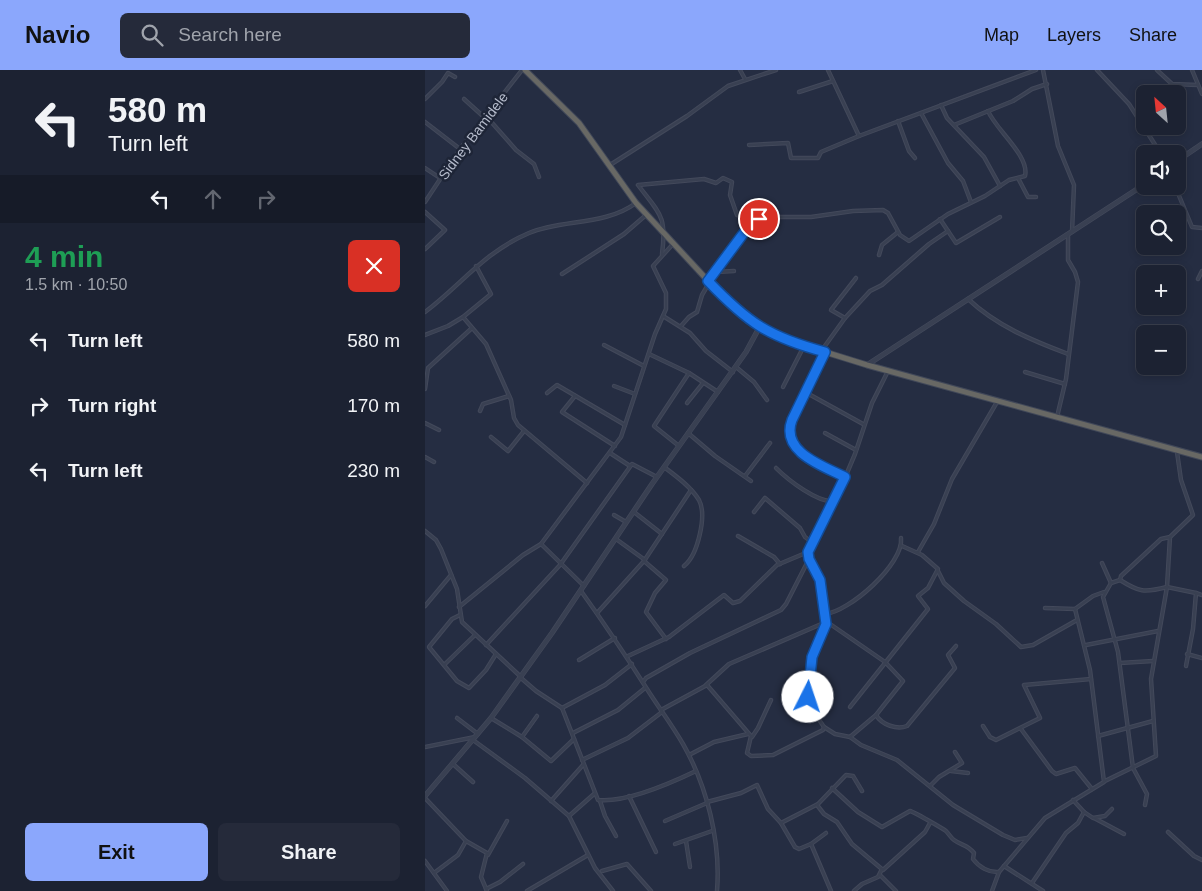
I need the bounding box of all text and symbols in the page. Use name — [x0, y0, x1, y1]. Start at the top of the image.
search box — [120, 13, 470, 58]
text: Navio — [25, 21, 90, 48]
icon: search — [138, 21, 166, 49]
text: Search here — [178, 24, 282, 45]
text: Map — [984, 25, 1019, 45]
text: Layers — [1047, 25, 1101, 45]
text: Share — [1129, 25, 1177, 45]
north arrow — [1136, 85, 1186, 135]
map controls — [1136, 85, 1186, 375]
street label: Sidney Bamidele — [435, 89, 511, 183]
icon: left — [25, 90, 90, 155]
text: 580 m — [108, 90, 207, 129]
text: Turn left — [108, 131, 188, 156]
button: sound — [1136, 145, 1186, 195]
icon: left — [146, 185, 174, 213]
icon: ahead — [199, 185, 227, 213]
icon: right — [252, 185, 280, 213]
pin — [738, 198, 780, 240]
icon: arrive — [745, 205, 773, 233]
button: search — [1136, 205, 1186, 255]
text: 4 min — [25, 240, 103, 273]
button: close — [348, 240, 400, 292]
button: + — [1136, 265, 1186, 315]
text: 1.5 km · 10:50 — [25, 276, 127, 293]
button: − — [1136, 325, 1186, 375]
icon: left — [25, 327, 53, 355]
text: Turn left — [68, 330, 143, 351]
text: 580 m — [347, 330, 400, 351]
icon: right — [25, 392, 53, 420]
text: Turn right — [68, 395, 156, 416]
text: 170 m — [347, 395, 400, 416]
icon: left — [25, 457, 53, 485]
text: Turn left — [68, 460, 143, 481]
text: 230 m — [347, 460, 400, 481]
position arrow — [781, 670, 833, 722]
button: Exit — [25, 823, 208, 881]
button: Share — [218, 823, 400, 881]

